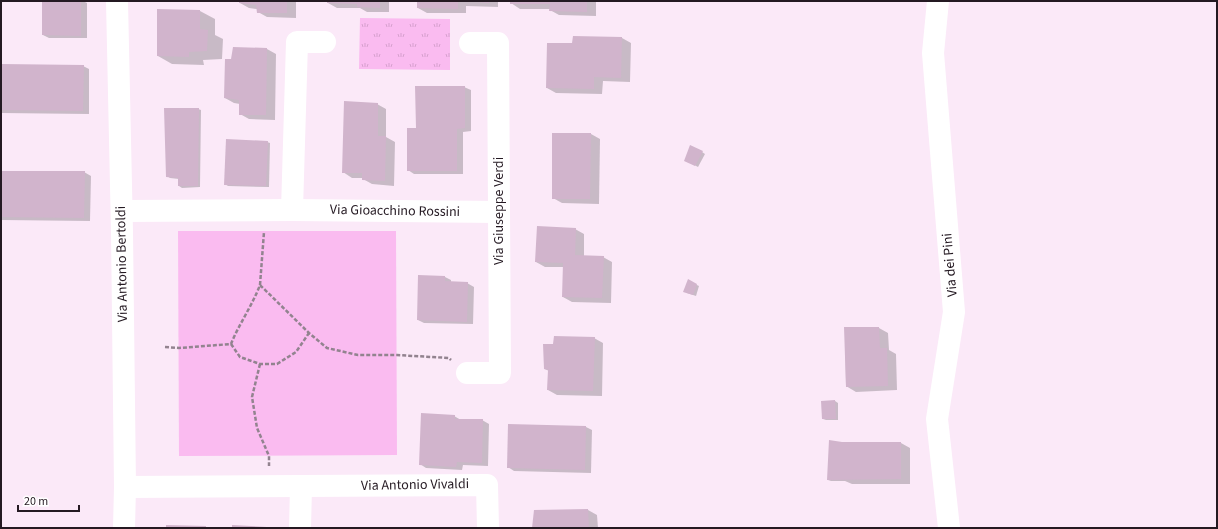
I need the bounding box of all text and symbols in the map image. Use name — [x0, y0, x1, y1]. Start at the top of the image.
street label: Via Giuseppe Verdi — [489, 157, 509, 265]
street label: Via Gioacchino Rossini — [330, 200, 460, 222]
street label: Via Antonio Bertoldi — [111, 206, 133, 322]
street label: Via dei Pini — [937, 232, 963, 298]
street label: Via Antonio Vivaldi — [361, 474, 469, 496]
scale bar — [18, 487, 79, 513]
text: 20 m — [24, 493, 48, 510]

